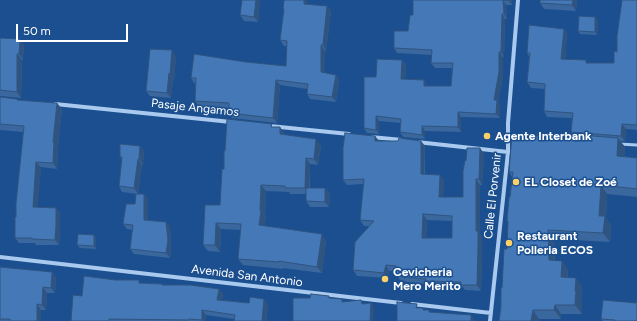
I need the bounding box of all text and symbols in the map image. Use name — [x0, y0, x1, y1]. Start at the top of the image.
scale bar — [18, 16, 130, 42]
text: 50 m — [23, 24, 51, 38]
street label: Pasaje Angamos — [150, 96, 240, 120]
place label: Agente Interbank — [495, 129, 591, 143]
marker: Agente Interbank — [482, 131, 492, 141]
street label: Calle El Porvenir — [481, 152, 505, 240]
place label: EL Closet de Zoé — [524, 175, 617, 189]
marker: EL Closet de Zoé — [511, 177, 521, 187]
place label: Restaurant Polleria ECOS — [517, 229, 593, 257]
marker: Restaurant Polleria ECOS — [504, 238, 514, 248]
street label: Avenida San Antonio — [190, 262, 304, 290]
place label: Cevicheria Mero Merito — [393, 265, 461, 293]
marker: Cevicheria Mero Merito — [380, 274, 390, 284]

